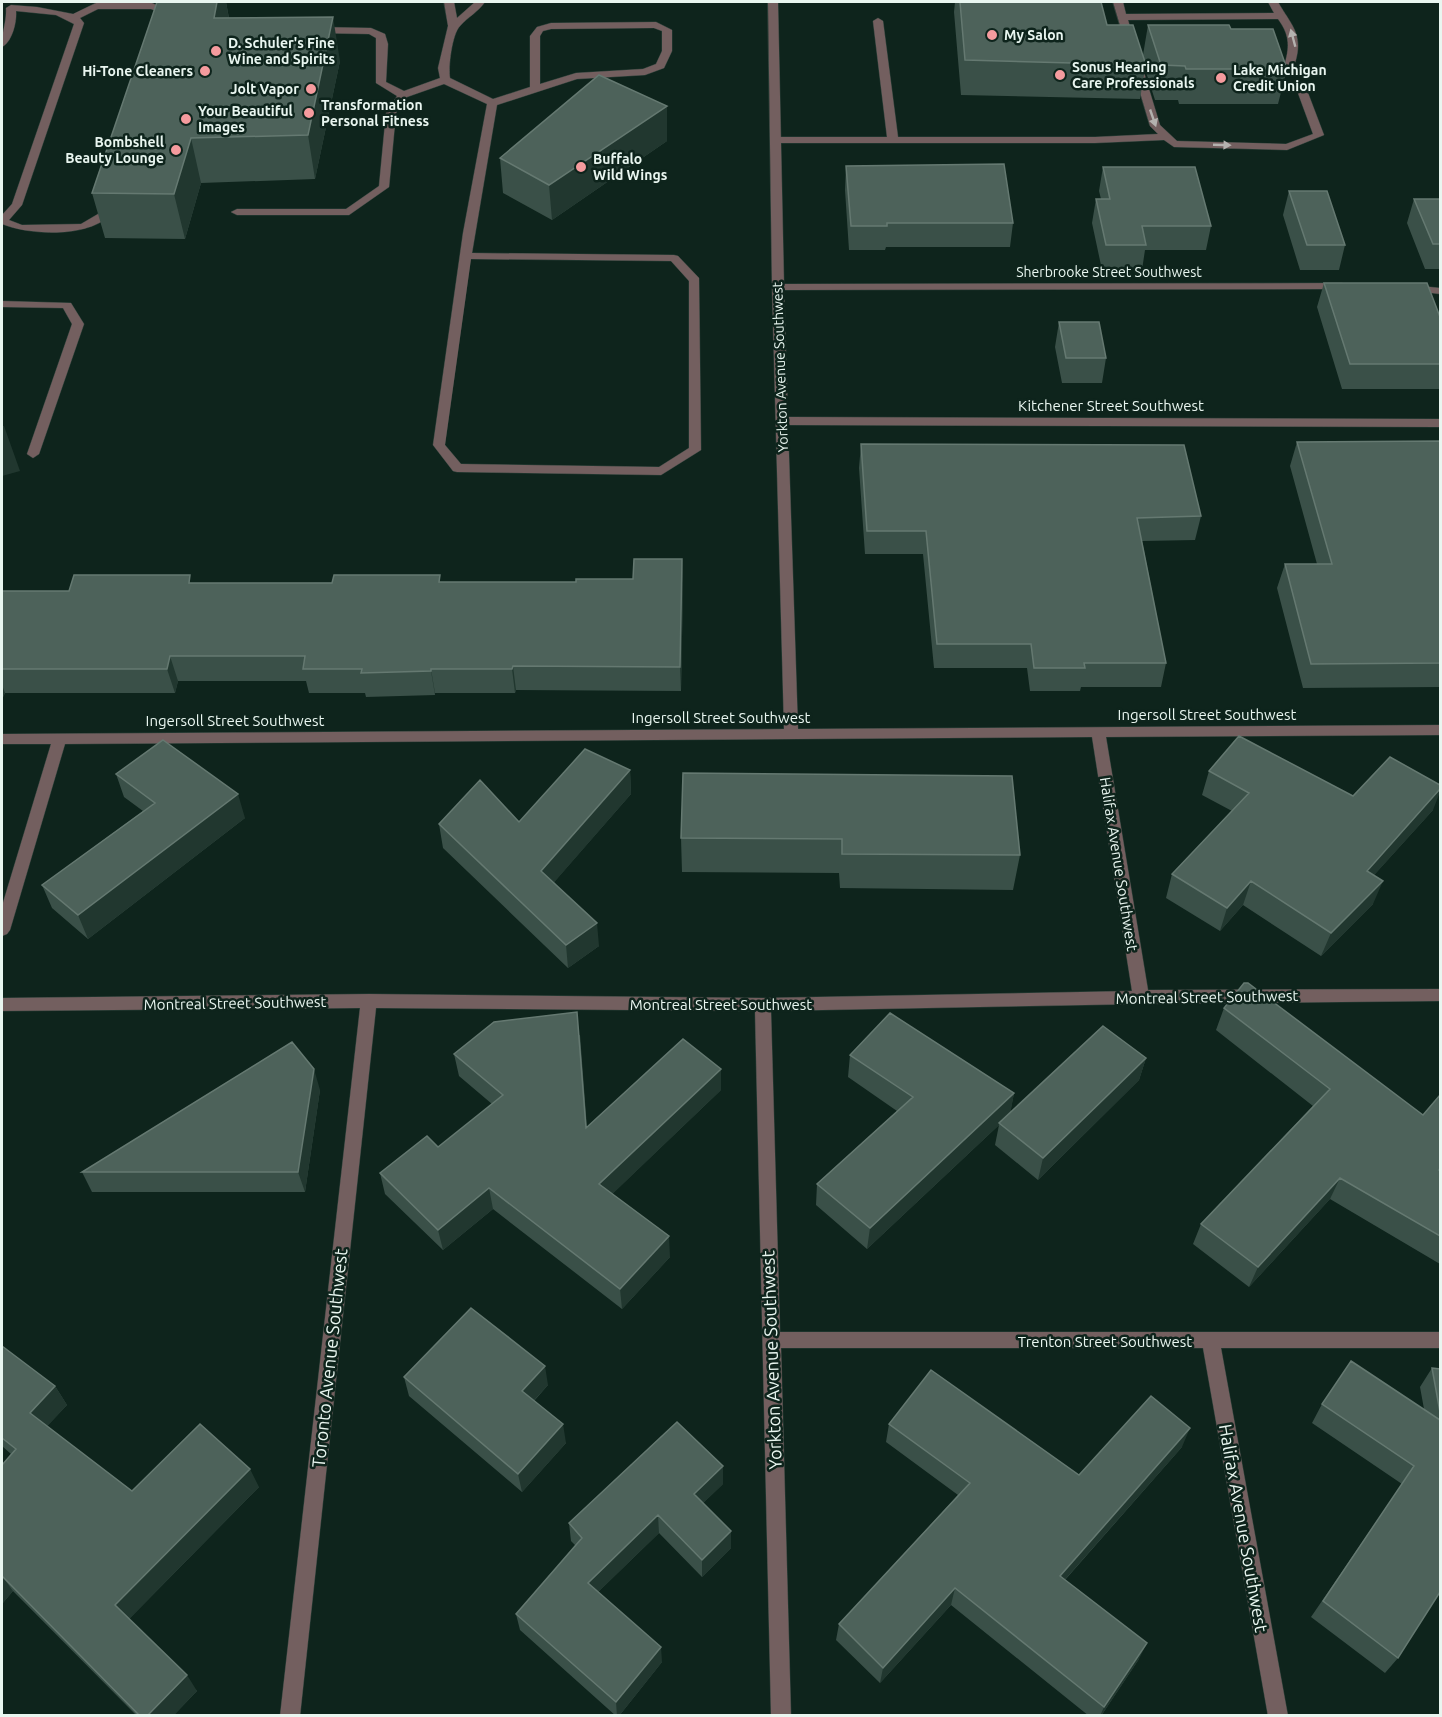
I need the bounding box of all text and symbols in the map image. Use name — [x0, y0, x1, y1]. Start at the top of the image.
place label: My Salon — [1004, 27, 1064, 43]
marker: My Salon — [985, 28, 999, 42]
one-way arrow — [1287, 29, 1297, 47]
place label: D. Schuler's Fine Wine and Spirits — [228, 35, 336, 67]
marker: D. Schuler's Fine Wine and Spirits — [209, 44, 223, 58]
place label: Sonus Hearing Care Professionals — [1072, 59, 1195, 91]
place label: Lake Michigan Credit Union — [1233, 62, 1327, 94]
place label: Hi-Tone Cleaners — [82, 63, 193, 79]
marker: Hi-Tone Cleaners — [198, 64, 212, 78]
marker: Sonus Hearing Care Professionals — [1053, 68, 1067, 82]
marker: Lake Michigan Credit Union — [1214, 71, 1228, 85]
place label: Jolt Vapor — [230, 81, 299, 97]
marker: Jolt Vapor — [304, 82, 318, 96]
place label: Transformation Personal Fitness — [321, 97, 429, 129]
place label: Your Beautiful Images — [198, 103, 293, 135]
marker: Transformation Personal Fitness — [302, 106, 316, 120]
one-way arrow — [1149, 109, 1159, 127]
marker: Your Beautiful Images — [179, 112, 193, 126]
place label: Bombshell Beauty Lounge — [65, 134, 164, 166]
one-way arrow — [1213, 141, 1232, 150]
marker: Bombshell Beauty Lounge — [169, 143, 183, 157]
place label: Buffalo Wild Wings — [593, 151, 668, 183]
marker: Buffalo Wild Wings — [574, 160, 588, 174]
street label: Sherbrooke Street Southwest — [1016, 264, 1202, 280]
street label: Yorkton Avenue Southwest — [769, 281, 791, 452]
street label: Kitchener Street Southwest — [1018, 397, 1204, 414]
street label: Ingersoll Street Southwest — [1118, 706, 1297, 723]
street label: Ingersoll Street Southwest — [632, 709, 811, 726]
street label: Ingersoll Street Southwest — [146, 712, 325, 729]
street label: Halifax Avenue Southwest — [1097, 776, 1141, 952]
street label: Montreal Street Southwest — [1116, 987, 1299, 1007]
street label: Montreal Street Southwest — [144, 993, 327, 1013]
street label: Montreal Street Southwest — [630, 996, 812, 1013]
street label: Toronto Avenue Southwest — [308, 1248, 350, 1468]
street label: Yorkton Avenue Southwest — [757, 1250, 785, 1470]
street label: Trenton Street Southwest — [1018, 1333, 1192, 1350]
street label: Halifax Avenue Southwest — [1216, 1422, 1272, 1634]

